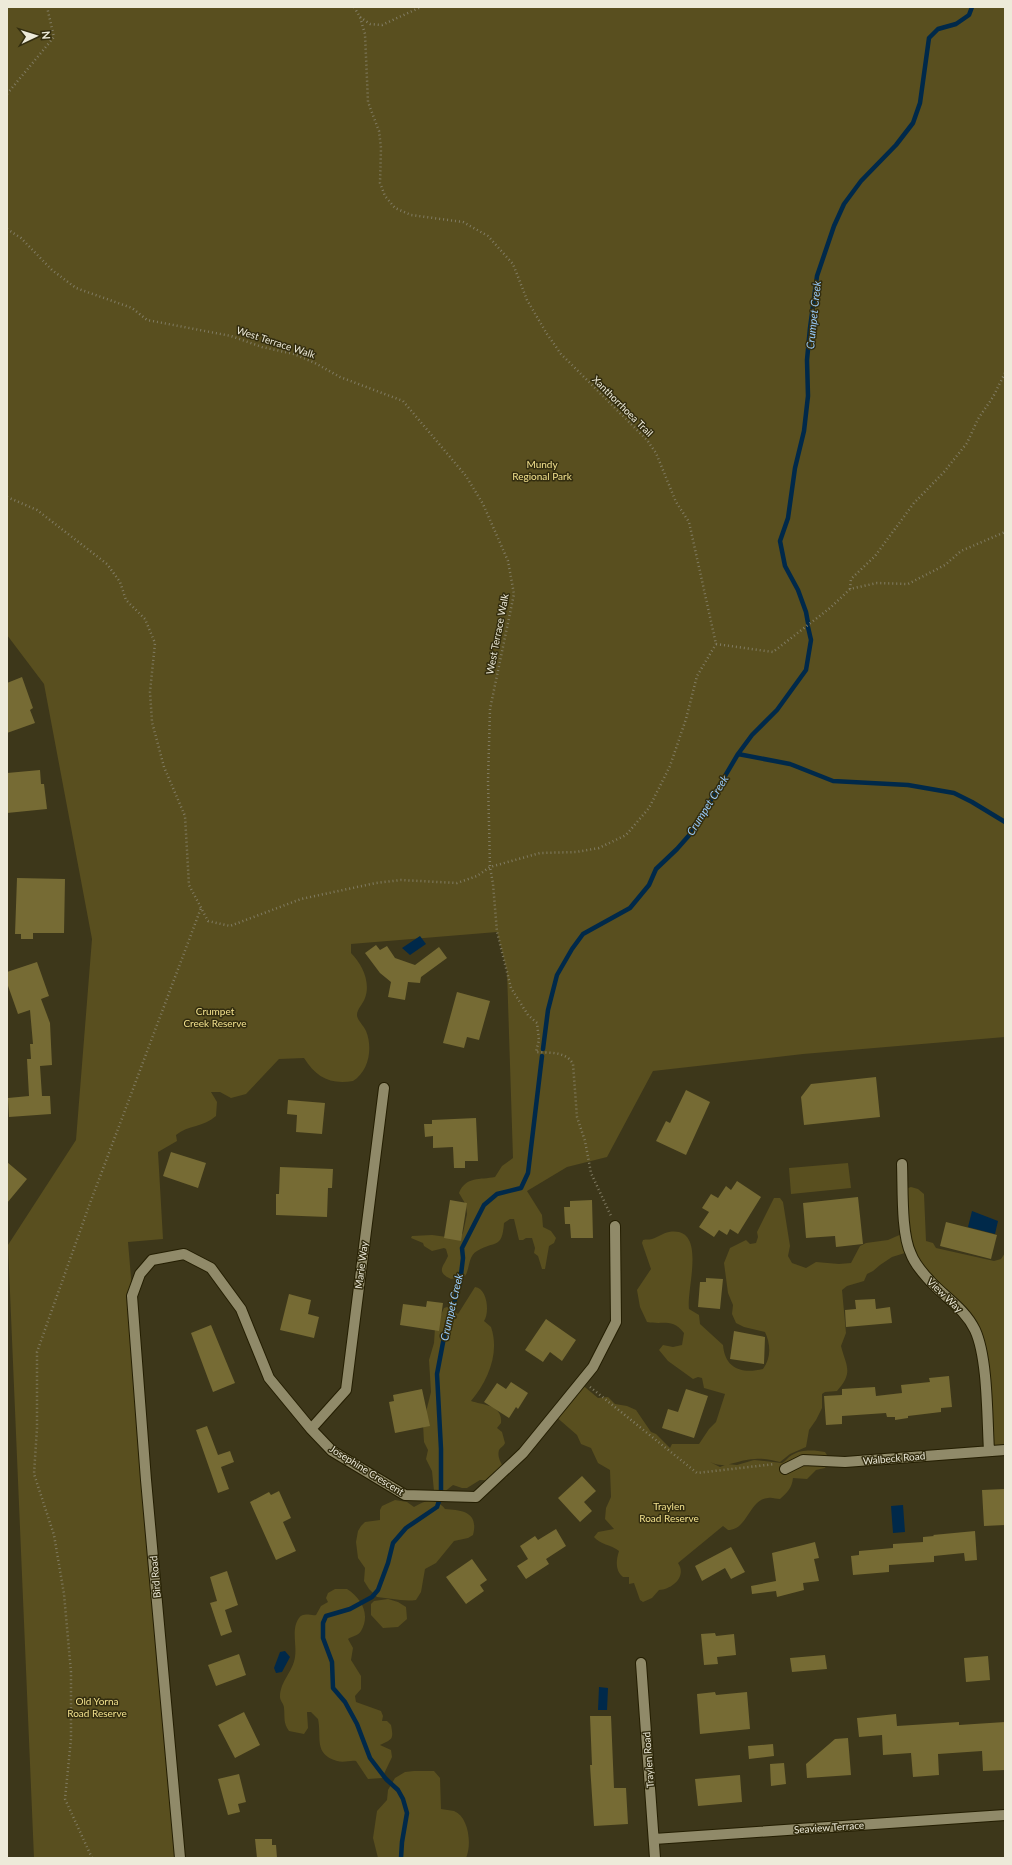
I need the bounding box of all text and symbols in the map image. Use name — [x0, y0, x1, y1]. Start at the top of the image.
north arrow — [16, 16, 56, 56]
text: N — [40, 31, 53, 40]
water label: Crumpet Creek — [803, 279, 823, 350]
street label: West Terrace Walk — [235, 324, 318, 361]
street label: Xanthorrhoea Trail — [590, 373, 656, 439]
park label: Mundy Regional Park — [512, 458, 573, 482]
street label: West Terrace Walk — [483, 592, 511, 675]
water label: Crumpet Creek — [683, 772, 731, 838]
park label: Crumpet Creek Reserve — [183, 1005, 247, 1029]
street label: Marie Way — [352, 1240, 370, 1289]
water label: Crumpet Creek — [437, 1271, 465, 1342]
street label: View Way — [925, 1275, 966, 1315]
street label: Josephine Crescent — [328, 1442, 407, 1498]
street label: Walbeck Road — [862, 1449, 926, 1467]
park label: Traylen Road Reserve — [639, 1500, 699, 1524]
street label: Bird Road — [147, 1555, 163, 1599]
park label: Old Yorna Road Reserve — [67, 1695, 127, 1719]
street label: Traylen Road — [640, 1731, 656, 1789]
street label: Seaview Terrace — [793, 1819, 865, 1835]

